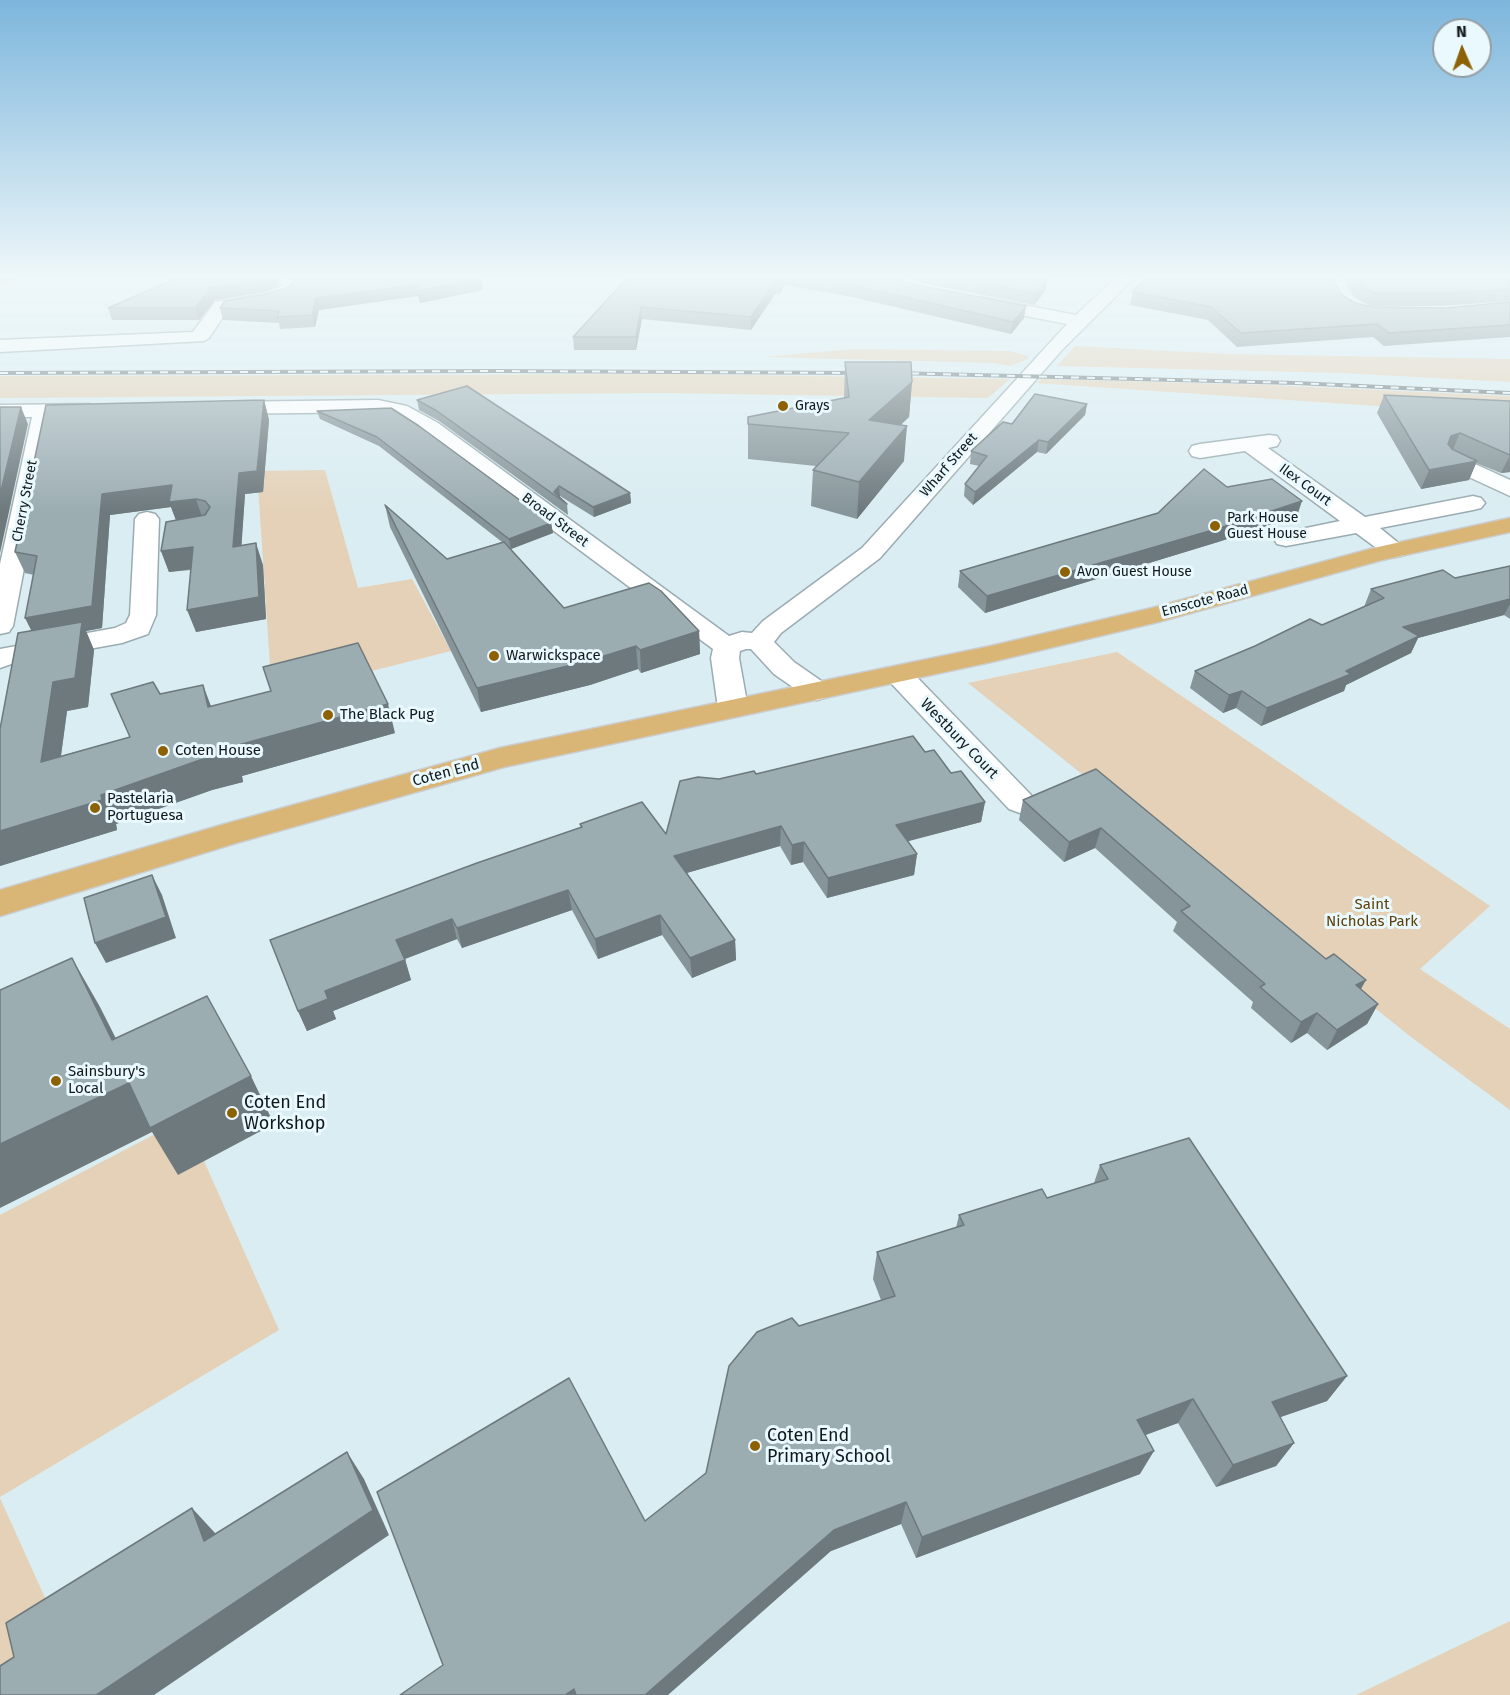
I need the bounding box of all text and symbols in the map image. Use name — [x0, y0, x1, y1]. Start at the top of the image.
north arrow — [1432, 18, 1492, 78]
text: N — [1456, 22, 1467, 41]
place label: Grays — [795, 398, 829, 414]
marker: Grays — [776, 399, 790, 413]
street label: Wharf Street — [917, 430, 981, 500]
street label: Cherry Street — [9, 459, 41, 543]
street label: Ilex Court — [1276, 460, 1334, 510]
street label: Broad Street — [518, 489, 592, 551]
place label: Park House Guest House — [1227, 510, 1307, 542]
marker: Park House Guest House — [1208, 519, 1222, 533]
place label: Avon Guest House — [1077, 564, 1192, 580]
marker: Avon Guest House — [1058, 565, 1072, 579]
street label: Emscote Road — [1160, 581, 1250, 621]
place label: Warwickspace — [506, 647, 601, 665]
marker: Warwickspace — [487, 649, 501, 663]
street label: Westbury Court — [916, 695, 1002, 783]
place label: The Black Pug — [340, 706, 434, 724]
marker: The Black Pug — [321, 708, 335, 722]
place label: Coten House — [175, 742, 261, 760]
marker: Coten House — [156, 744, 170, 758]
street label: Coten End — [411, 755, 481, 791]
place label: Pastelaria Portuguesa — [107, 790, 184, 825]
marker: Pastelaria Portuguesa — [88, 801, 102, 815]
park label: Saint Nicholas Park — [1326, 896, 1418, 931]
place label: Sainsbury's Local — [68, 1063, 145, 1098]
marker: Sainsbury's Local — [49, 1074, 63, 1088]
place label: Coten End Workshop — [244, 1092, 326, 1134]
marker: Coten End Workshop — [225, 1106, 239, 1120]
place label: Coten End Primary School — [767, 1425, 890, 1468]
marker: Coten End Primary School — [748, 1439, 762, 1453]

